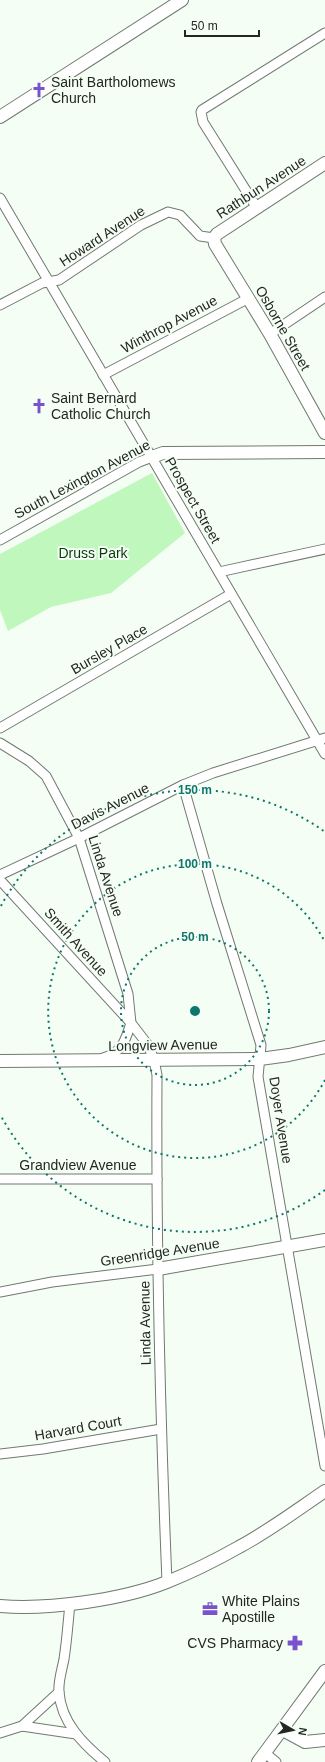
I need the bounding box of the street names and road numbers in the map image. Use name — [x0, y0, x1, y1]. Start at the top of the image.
street label: Rathbun Avenue — [213, 152, 309, 222]
street label: Howard Avenue — [56, 202, 148, 270]
street label: Osborne Street — [252, 283, 314, 373]
street label: Winthrop Avenue — [118, 292, 220, 356]
street label: South Lexington Avenue — [11, 436, 153, 522]
street label: Prospect Street — [162, 454, 224, 546]
street label: Bursley Place — [68, 621, 150, 677]
street label: Davis Avenue — [68, 779, 152, 833]
street label: Linda Avenue — [85, 833, 127, 919]
street label: Smith Avenue — [41, 905, 111, 980]
street label: Longview Avenue — [108, 1036, 218, 1054]
street label: Doyer Avenue — [266, 1075, 296, 1165]
street label: Grandview Avenue — [19, 1157, 137, 1173]
street label: Greenridge Avenue — [99, 1235, 221, 1269]
street label: Linda Avenue — [136, 1280, 154, 1365]
street label: Harvard Court — [33, 1412, 123, 1444]

